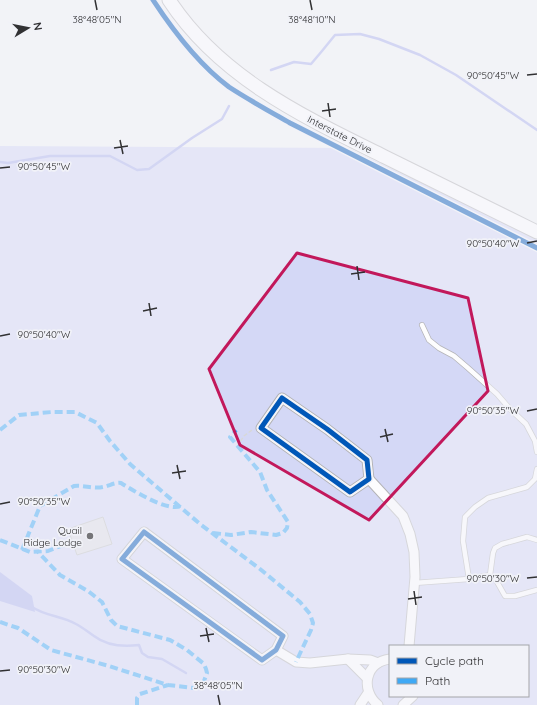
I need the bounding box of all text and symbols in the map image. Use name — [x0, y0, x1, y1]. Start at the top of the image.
north arrow — [8, 8, 48, 48]
text: 38°48'05"N — [72, 13, 122, 26]
text: 38°48'10"N — [288, 13, 336, 26]
text: N — [30, 21, 45, 31]
text: 90°50'45"W — [467, 69, 520, 82]
street label: Interstate Drive — [305, 113, 375, 157]
text: 90°50'45"W — [18, 160, 71, 173]
text: 90°50'40"W — [467, 237, 520, 250]
text: 90°50'40"W — [18, 328, 71, 341]
text: 90°50'35"W — [467, 404, 520, 417]
text: 90°50'35"W — [18, 495, 71, 508]
place label: Quail Ridge Lodge — [24, 524, 82, 549]
marker: Quail Ridge Lodge — [85, 531, 95, 541]
text: 90°50'30"W — [467, 572, 520, 585]
legend — [389, 645, 529, 697]
text: Cycle path — [425, 653, 484, 668]
text: 90°50'30"W — [18, 663, 71, 676]
text: Path — [425, 673, 450, 688]
text: 38°48'05"N — [193, 679, 243, 692]

